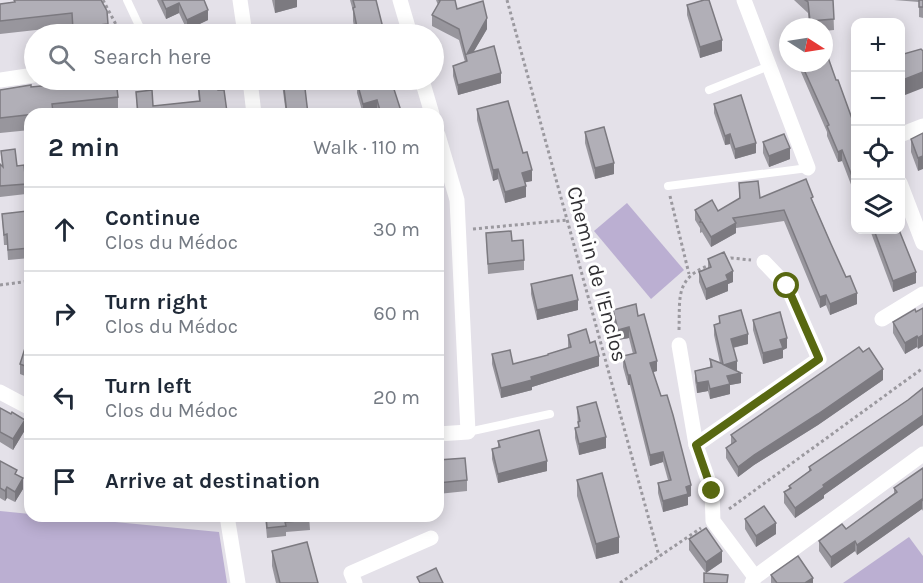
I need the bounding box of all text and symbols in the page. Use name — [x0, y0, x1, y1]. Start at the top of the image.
north arrow — [779, 18, 833, 72]
map controls — [851, 18, 905, 234]
button: + — [851, 18, 905, 72]
search box — [24, 24, 444, 90]
icon: search — [45, 41, 78, 74]
text: Search here — [93, 44, 211, 70]
button: − — [851, 72, 905, 126]
button: locate — [851, 126, 905, 180]
text: 2 min — [48, 132, 120, 163]
text: Walk · 110 m — [313, 136, 420, 159]
button: layers — [851, 180, 905, 234]
street label: Chemin de l'Enclos — [562, 184, 632, 364]
text: Continue — [105, 205, 200, 231]
icon: ahead — [48, 213, 81, 246]
text: 30 m — [373, 218, 420, 241]
text: Clos du Médoc — [105, 231, 238, 254]
route start — [773, 272, 799, 298]
text: Turn right — [105, 289, 208, 315]
icon: right — [48, 297, 81, 330]
text: 60 m — [373, 302, 420, 325]
text: Clos du Médoc — [105, 315, 238, 338]
text: Turn left — [105, 373, 192, 399]
icon: left — [48, 381, 81, 414]
text: 20 m — [373, 386, 420, 409]
text: Clos du Médoc — [105, 399, 238, 422]
icon: arrive — [48, 465, 81, 498]
text: Arrive at destination — [105, 468, 320, 494]
route end — [698, 477, 724, 503]

